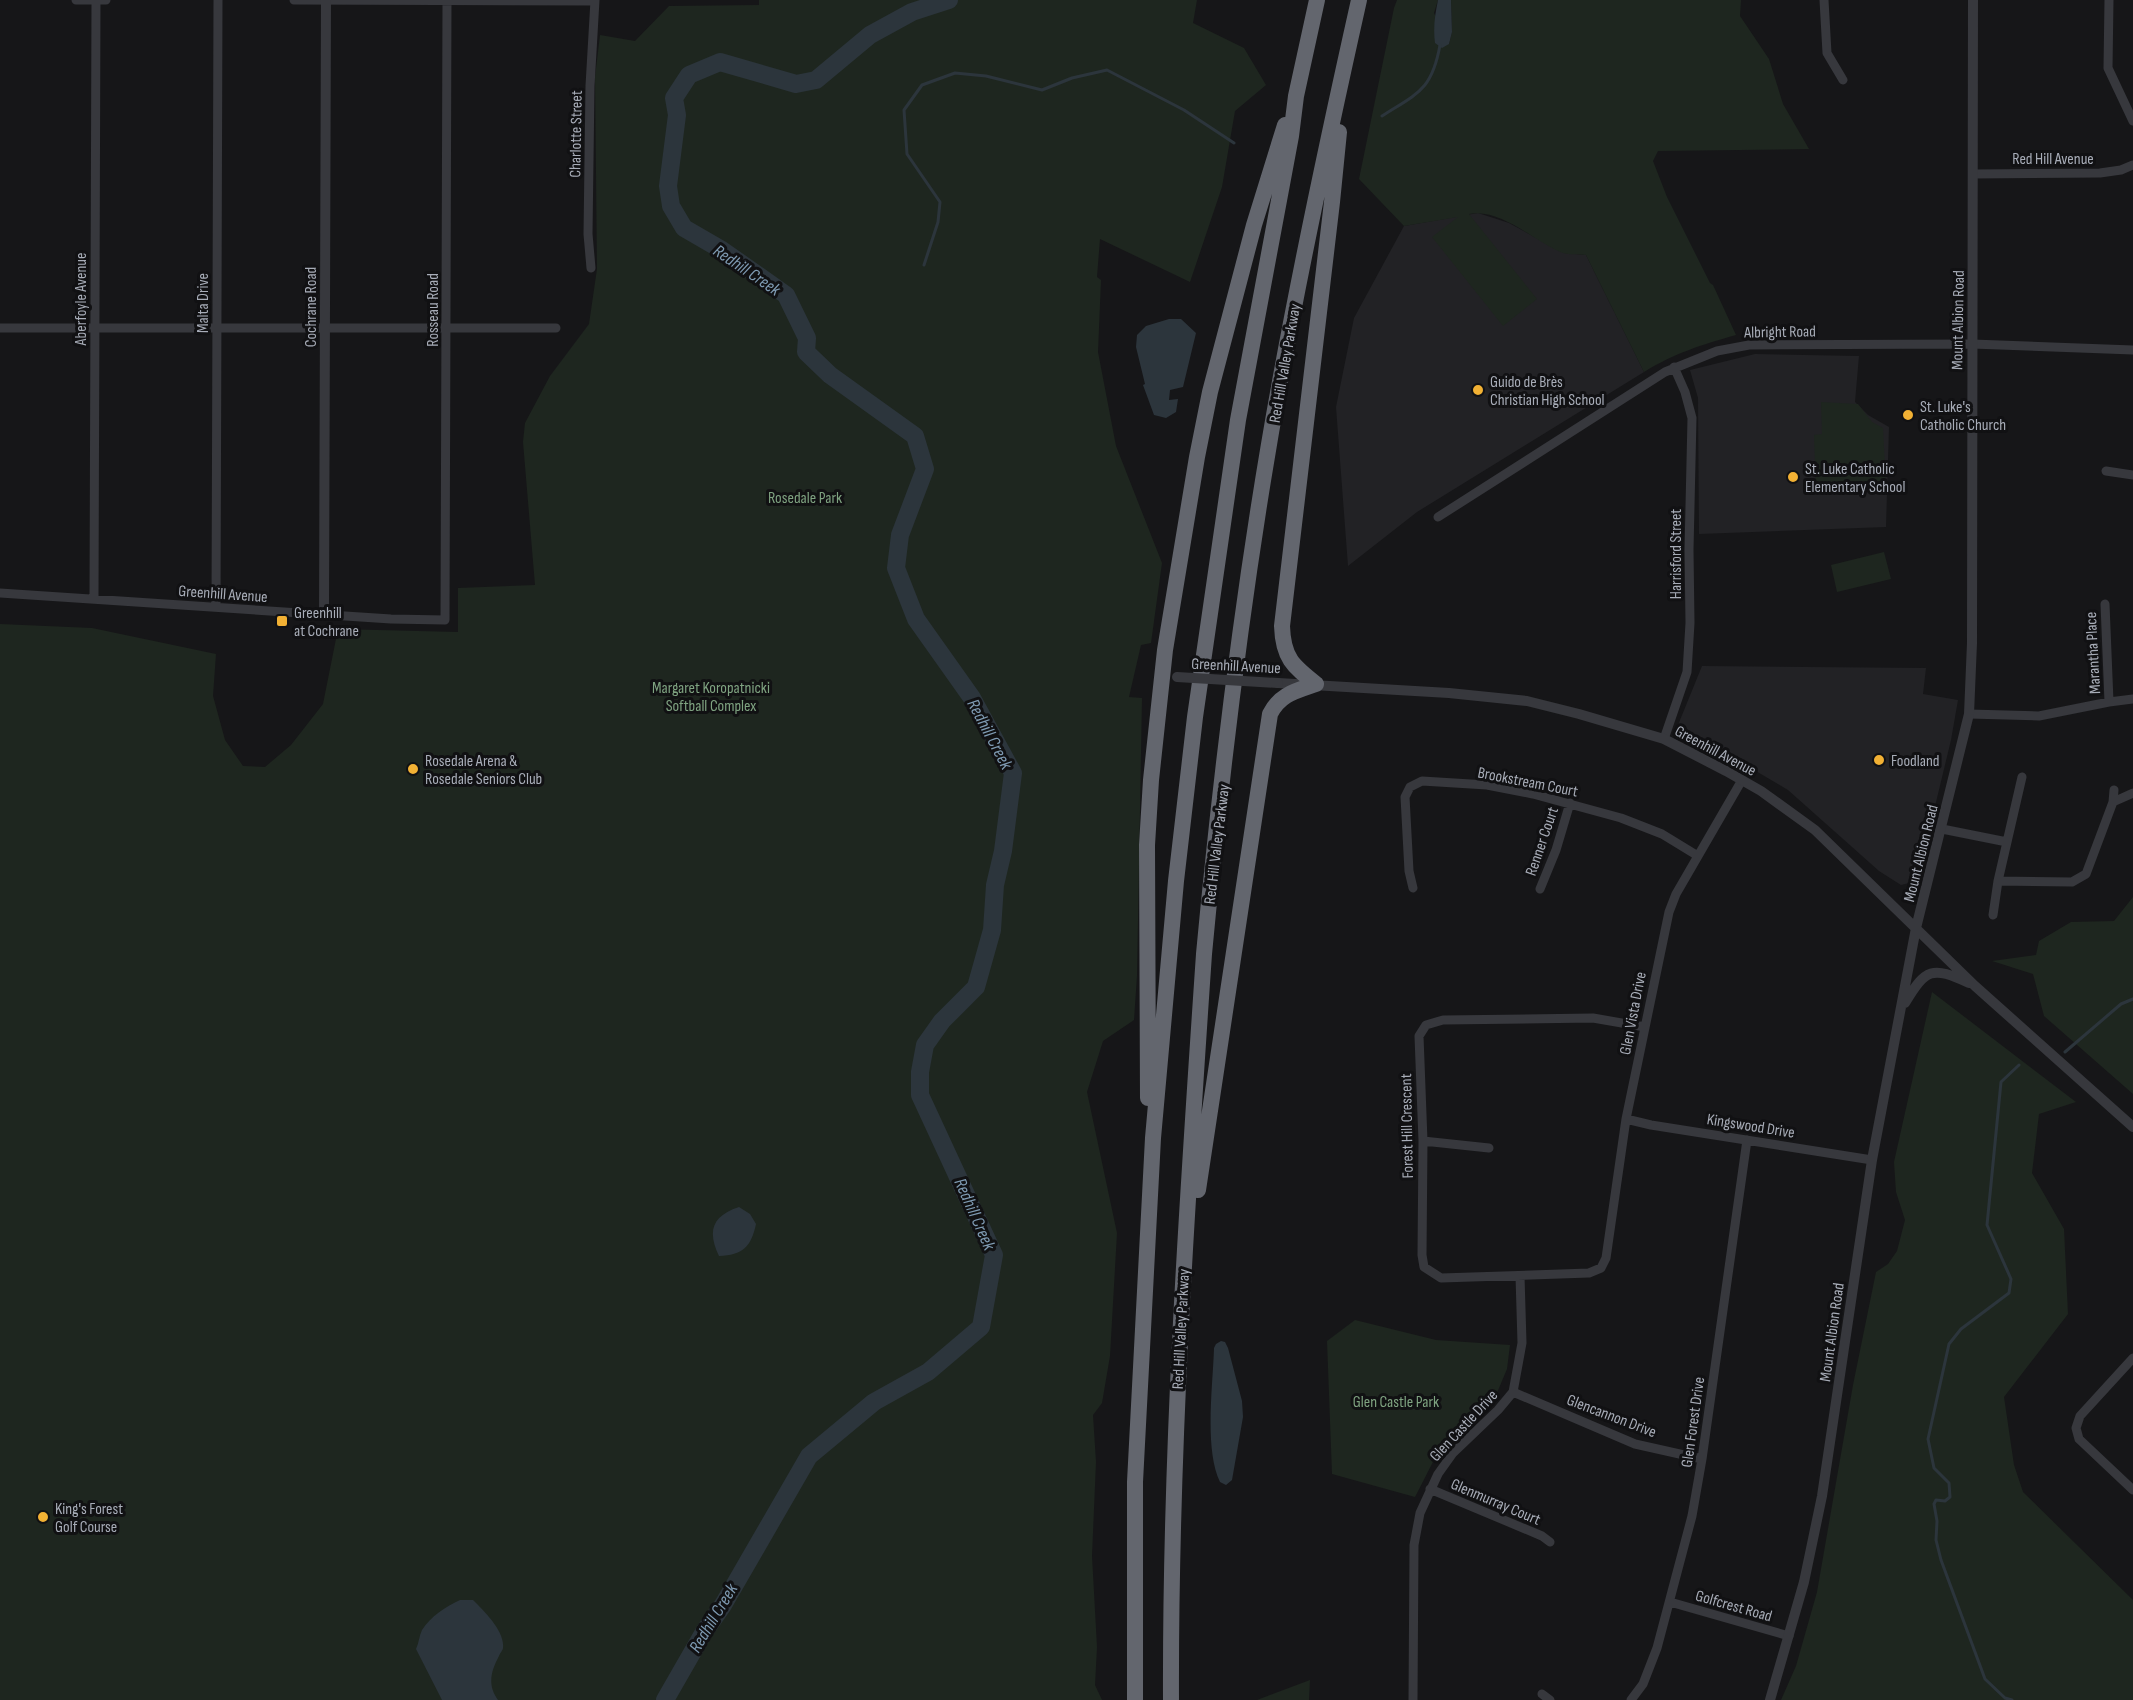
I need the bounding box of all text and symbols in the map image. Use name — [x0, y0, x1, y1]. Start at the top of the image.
street label: Charlotte Street — [566, 90, 587, 178]
street label: Red Hill Avenue — [2012, 150, 2094, 169]
water label: Redhill Creek — [709, 240, 785, 301]
street label: Aberfoyle Avenue — [72, 253, 91, 346]
street label: Cochrane Road — [302, 267, 321, 347]
street label: Mount Albion Road — [1948, 270, 1969, 370]
street label: Malta Drive — [194, 273, 213, 333]
street label: Rosseau Road — [424, 273, 443, 347]
street label: Red Hill Valley Parkway — [1266, 302, 1305, 424]
street label: Albright Road — [1743, 322, 1816, 343]
place label: Guido de Brès Christian High School — [1490, 373, 1605, 410]
marker: Guido de Brès Christian High School — [1471, 383, 1485, 397]
place label: St. Luke's Catholic Church — [1920, 398, 2006, 435]
marker: St. Luke's Catholic Church — [1901, 408, 1915, 422]
place label: St. Luke Catholic Elementary School — [1805, 460, 1905, 497]
marker: St. Luke Catholic Elementary School — [1786, 470, 1800, 484]
park label: Rosedale Park — [768, 489, 842, 508]
street label: Harrisford Street — [1667, 509, 1686, 599]
street label: Greenhill Avenue — [178, 582, 268, 607]
place label: Greenhill at Cochrane — [294, 604, 359, 641]
street label: Marantha Place — [2082, 611, 2105, 694]
marker: Greenhill at Cochrane — [275, 614, 289, 628]
street label: Greenhill Avenue — [1191, 655, 1281, 678]
park label: Margaret Koropatnicki Softball Complex — [652, 679, 770, 716]
water label: Redhill Creek — [962, 696, 1017, 774]
street label: Greenhill Avenue — [1671, 722, 1759, 781]
place label: Rosedale Arena & Rosedale Seniors Club — [425, 752, 542, 789]
place label: Foodland — [1891, 752, 1939, 771]
marker: Foodland — [1872, 753, 1886, 767]
marker: Rosedale Arena & Rosedale Seniors Club — [406, 762, 420, 776]
street label: Brookstream Court — [1476, 763, 1580, 802]
street label: Red Hill Valley Parkway — [1201, 783, 1234, 905]
street label: Mount Albion Road — [1900, 803, 1943, 904]
street label: Renner Court — [1522, 804, 1563, 878]
street label: Glen Vista Drive — [1616, 970, 1651, 1056]
street label: Forest Hill Crescent — [1397, 1073, 1418, 1179]
street label: Kingswood Drive — [1706, 1110, 1796, 1143]
water label: Redhill Creek — [949, 1175, 1000, 1255]
street label: Red Hill Valley Parkway — [1169, 1268, 1194, 1390]
street label: Mount Albion Road — [1816, 1282, 1849, 1383]
street label: Glen Forest Drive — [1678, 1376, 1709, 1469]
street label: Glen Castle Drive — [1426, 1386, 1502, 1466]
street label: Glencannon Drive — [1564, 1391, 1659, 1442]
park label: Glen Castle Park — [1353, 1393, 1439, 1412]
street label: Glenmurray Court — [1448, 1475, 1543, 1530]
place label: King's Forest Golf Course — [55, 1500, 123, 1537]
marker: King's Forest Golf Course — [36, 1510, 50, 1524]
water label: Redhill Creek — [685, 1579, 743, 1656]
street label: Golfcrest Road — [1693, 1586, 1774, 1626]

